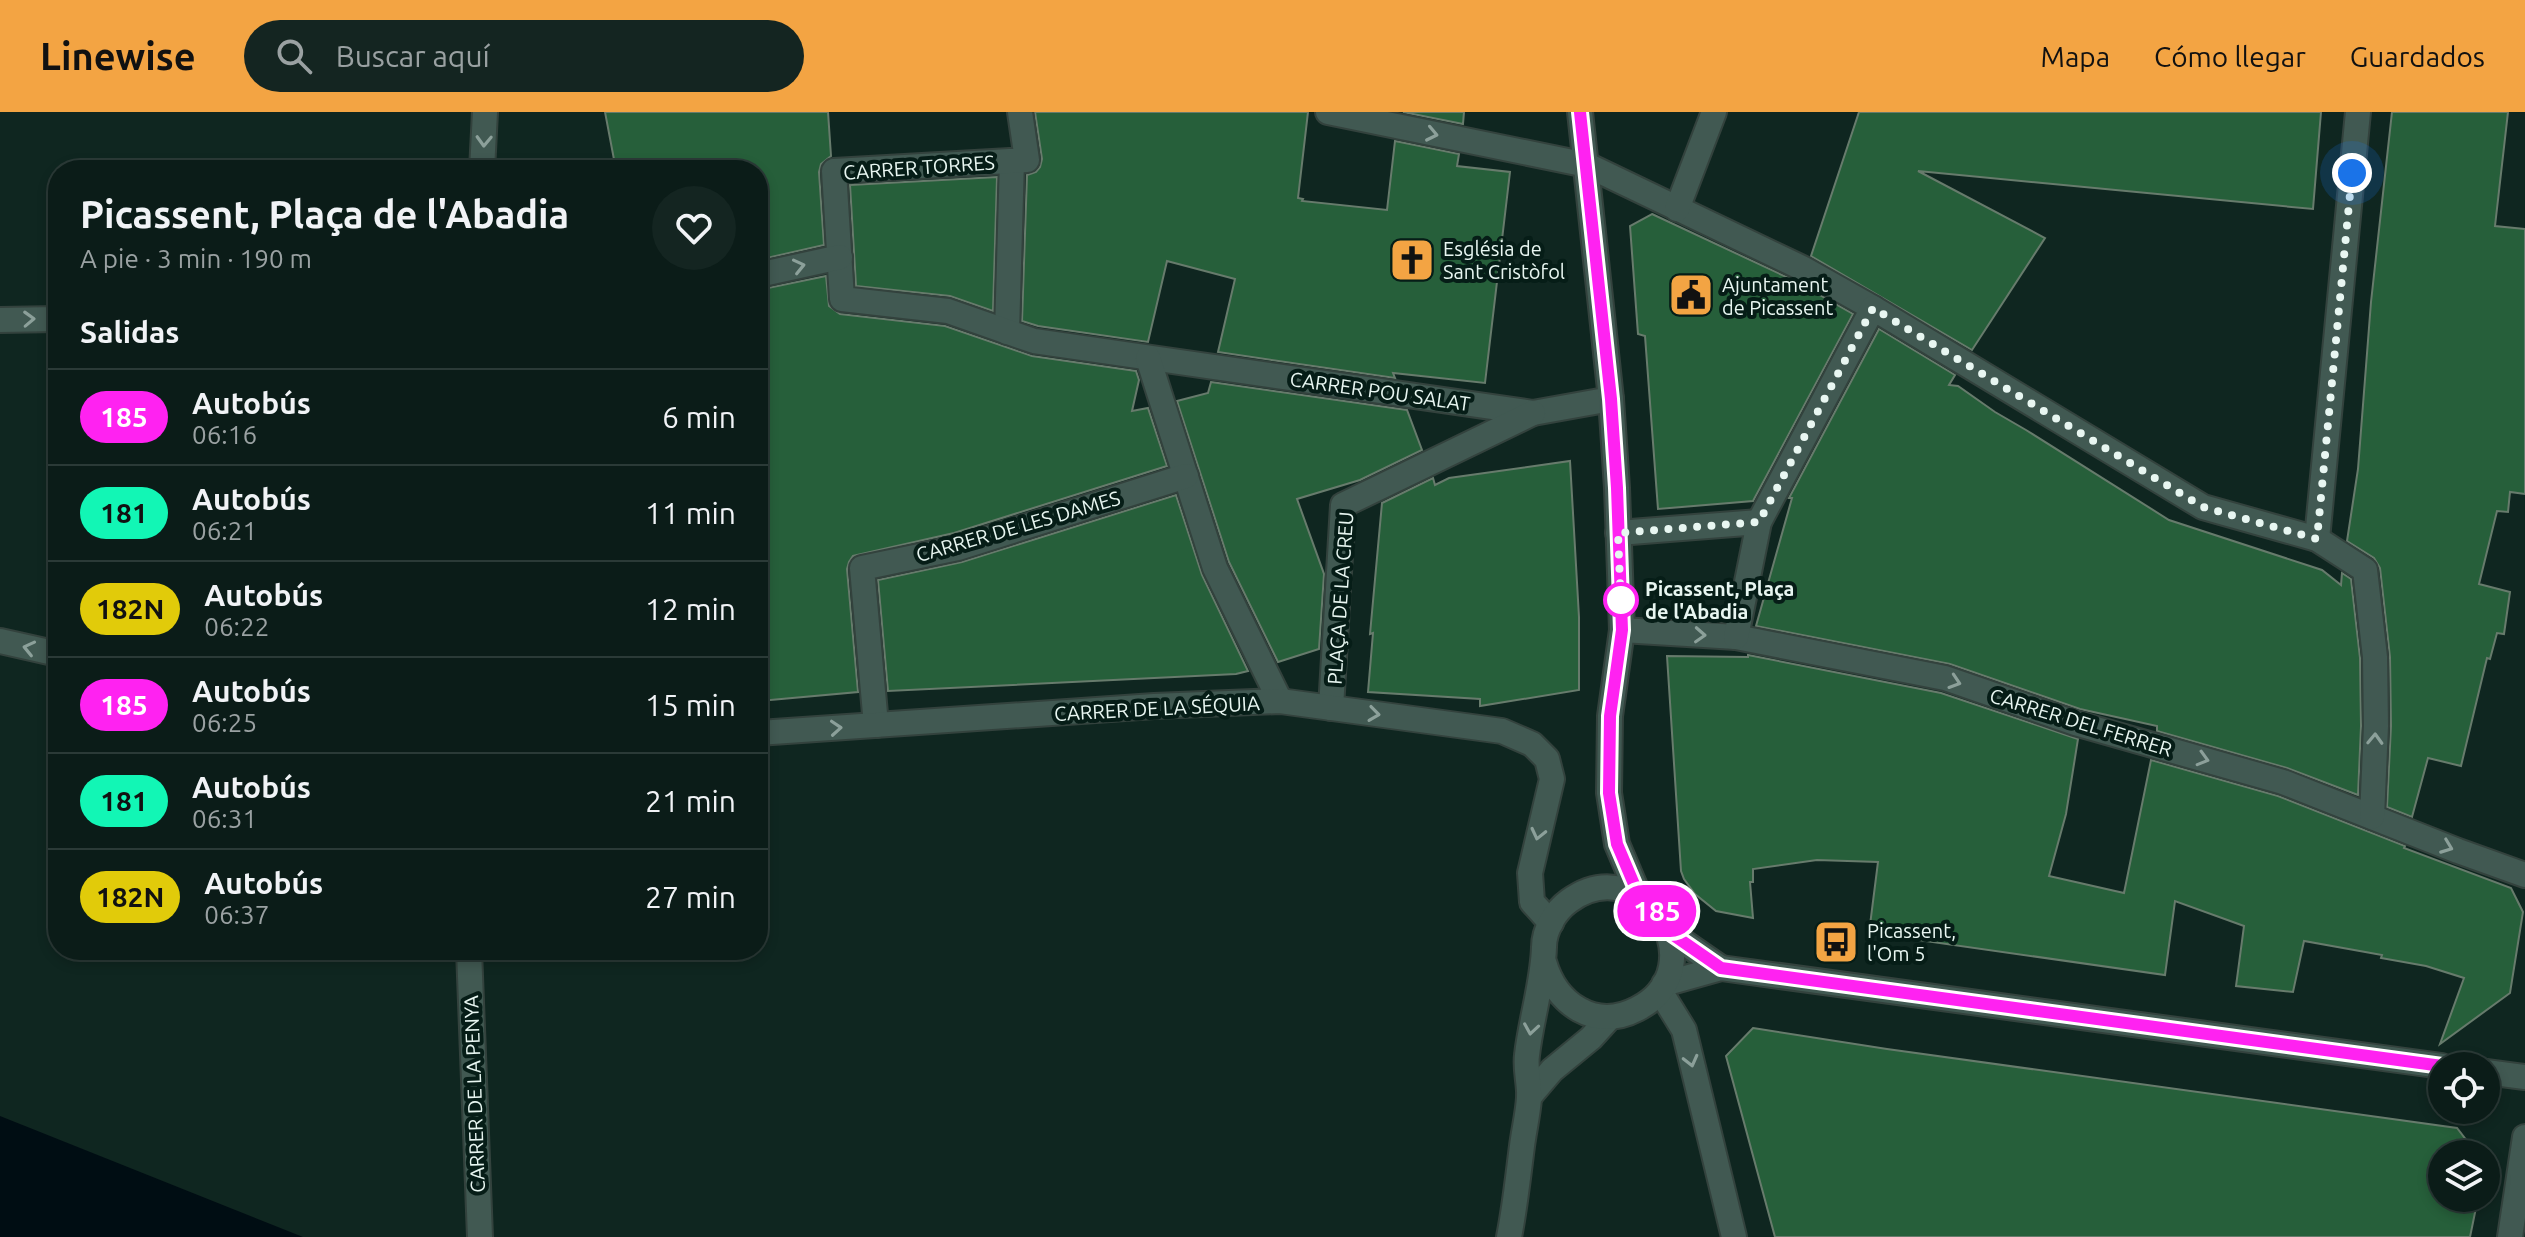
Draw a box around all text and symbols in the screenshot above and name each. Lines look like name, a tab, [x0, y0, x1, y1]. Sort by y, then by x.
search box	[244, 20, 804, 92]
icon: search	[272, 34, 316, 78]
text: Linewise	[40, 35, 196, 77]
text: Buscar aquí	[336, 39, 490, 73]
text: Mapa	[2041, 41, 2110, 72]
text: Cómo llegar	[2154, 41, 2306, 72]
text: Guardados	[2350, 41, 2485, 72]
one-way arrow	[1424, 125, 1438, 142]
one-way arrow	[475, 135, 492, 148]
street label: CARRER TORRES	[842, 150, 996, 184]
your location	[2332, 153, 2372, 193]
button: heart	[652, 186, 736, 270]
text: Picassent, Plaça de l'Abadia	[80, 193, 569, 235]
church icon: Església de Sant Cristòfol	[1388, 236, 1436, 284]
place label: Església de Sant Cristòfol	[1443, 237, 1565, 283]
text: A pie · 3 min · 190 m	[80, 244, 312, 273]
one-way arrow	[791, 258, 805, 275]
public building icon: Ajuntament de Picassent	[1667, 271, 1715, 319]
place label: Ajuntament de Picassent	[1722, 273, 1833, 319]
one-way arrow	[23, 311, 36, 328]
text: Salidas	[80, 315, 179, 349]
street label: CARRER POU SALAT	[1288, 367, 1472, 415]
text: Autobús	[192, 386, 311, 420]
text: 6 min	[662, 400, 736, 434]
text: 185	[100, 401, 148, 432]
text: 06:16	[192, 420, 257, 449]
text: Autobús	[192, 482, 311, 516]
street label: CARRER DE LES DAMES	[913, 486, 1123, 566]
text: 11 min	[645, 496, 736, 530]
text: 181	[100, 497, 148, 528]
street label: PLAÇA DE LA CREU	[1322, 511, 1358, 685]
text: 06:21	[192, 516, 257, 545]
place label: Picassent, Plaça de l'Abadia	[1645, 577, 1794, 623]
text: Autobús	[204, 578, 323, 612]
marker: Picassent, Plaça de l'Abadia	[1604, 583, 1638, 617]
text: 12 min	[645, 592, 736, 626]
text: 182N	[96, 593, 164, 624]
text: 06:22	[204, 612, 269, 641]
one-way arrow	[1694, 626, 1707, 643]
one-way arrow	[23, 640, 36, 657]
one-way arrow	[1947, 672, 1961, 688]
text: Autobús	[192, 674, 311, 708]
street label: CARRER DEL FERRER	[1987, 683, 2175, 761]
text: 15 min	[645, 688, 736, 722]
text: 185	[100, 689, 148, 720]
street label: CARRER DE LA SÉQUIA	[1054, 691, 1260, 725]
one-way arrow	[1367, 705, 1381, 722]
text: 06:25	[192, 708, 257, 737]
one-way arrow	[830, 720, 843, 737]
one-way arrow	[2367, 732, 2384, 745]
one-way arrow	[2196, 750, 2210, 766]
text: Autobús	[192, 770, 311, 804]
text: 21 min	[645, 784, 736, 818]
text: 181	[100, 785, 148, 816]
text: 06:31	[192, 804, 257, 833]
one-way arrow	[1530, 827, 1547, 841]
one-way arrow	[2440, 837, 2454, 854]
text: Autobús	[204, 866, 323, 900]
text: 27 min	[645, 880, 736, 914]
text: 182N	[96, 881, 164, 912]
line badge: 185	[1611, 885, 1703, 937]
text: 185	[1633, 895, 1681, 926]
text: 06:37	[204, 900, 269, 929]
bus stop icon: Picassent, l'Om 5	[1812, 918, 1860, 966]
place label: Picassent, l'Om 5	[1867, 919, 1956, 965]
street label: CARRER DE LA PENYA	[459, 995, 489, 1193]
one-way arrow	[1523, 1023, 1540, 1036]
map controls	[2428, 1052, 2500, 1212]
button: locate	[2428, 1052, 2500, 1124]
one-way arrow	[1682, 1054, 1699, 1068]
button: layers	[2428, 1140, 2500, 1212]

